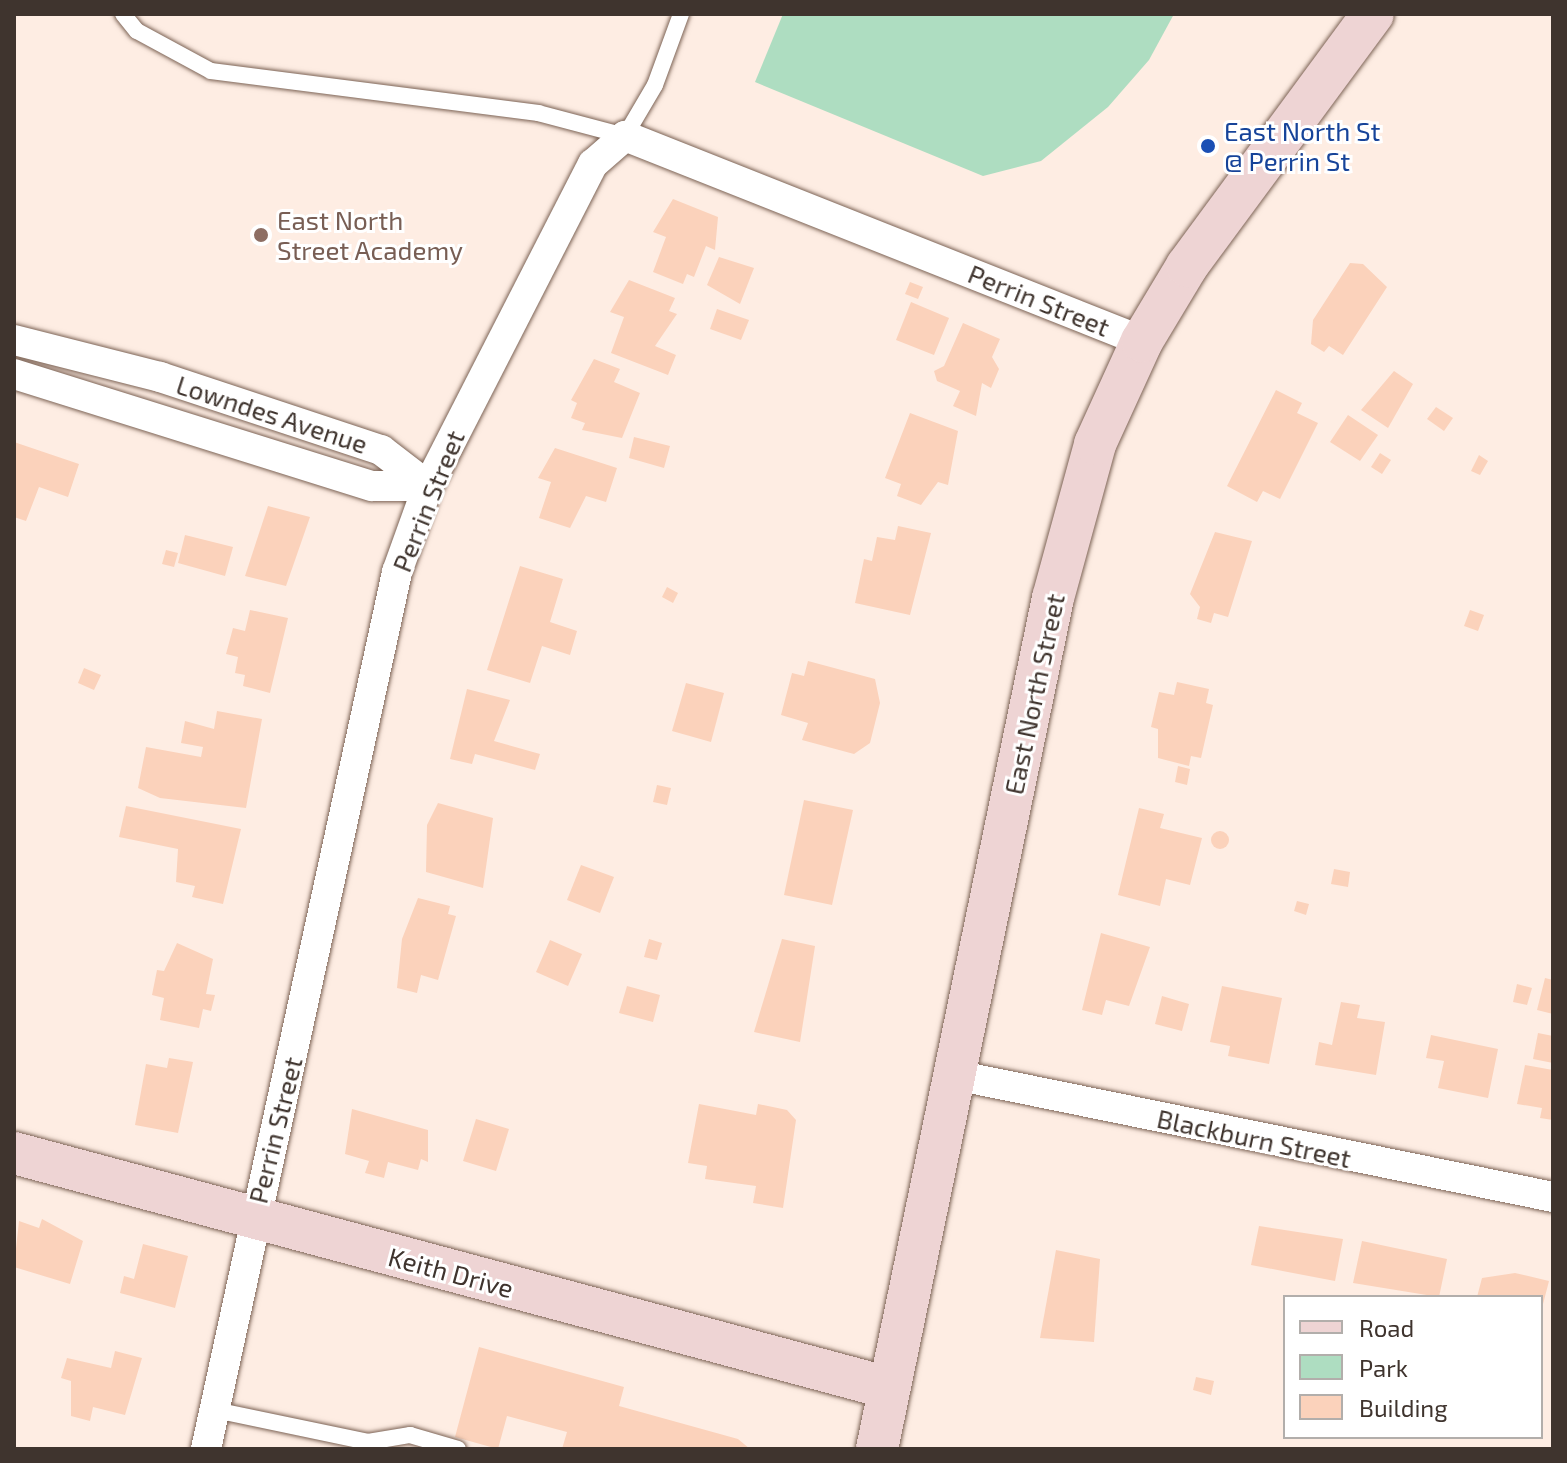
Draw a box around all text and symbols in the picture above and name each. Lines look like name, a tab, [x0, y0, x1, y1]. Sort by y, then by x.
place label: East North St @ Perrin St	[1224, 115, 1380, 176]
marker: East North St @ Perrin St	[1199, 137, 1217, 155]
place label: East North Street Academy	[277, 204, 464, 266]
marker: East North Street Academy	[252, 226, 270, 244]
street label: Perrin Street	[964, 258, 1114, 342]
street label: Lowndes Avenue	[172, 368, 372, 460]
street label: Perrin Street	[386, 426, 470, 576]
street label: East North Street	[997, 591, 1071, 797]
street label: Perrin Street	[242, 1054, 308, 1206]
street label: Blackburn Street	[1154, 1102, 1354, 1174]
street label: Keith Drive	[385, 1240, 517, 1304]
legend	[1283, 1295, 1543, 1439]
text: Road	[1359, 1313, 1414, 1342]
text: Park	[1359, 1353, 1408, 1382]
text: Building	[1359, 1393, 1448, 1422]

